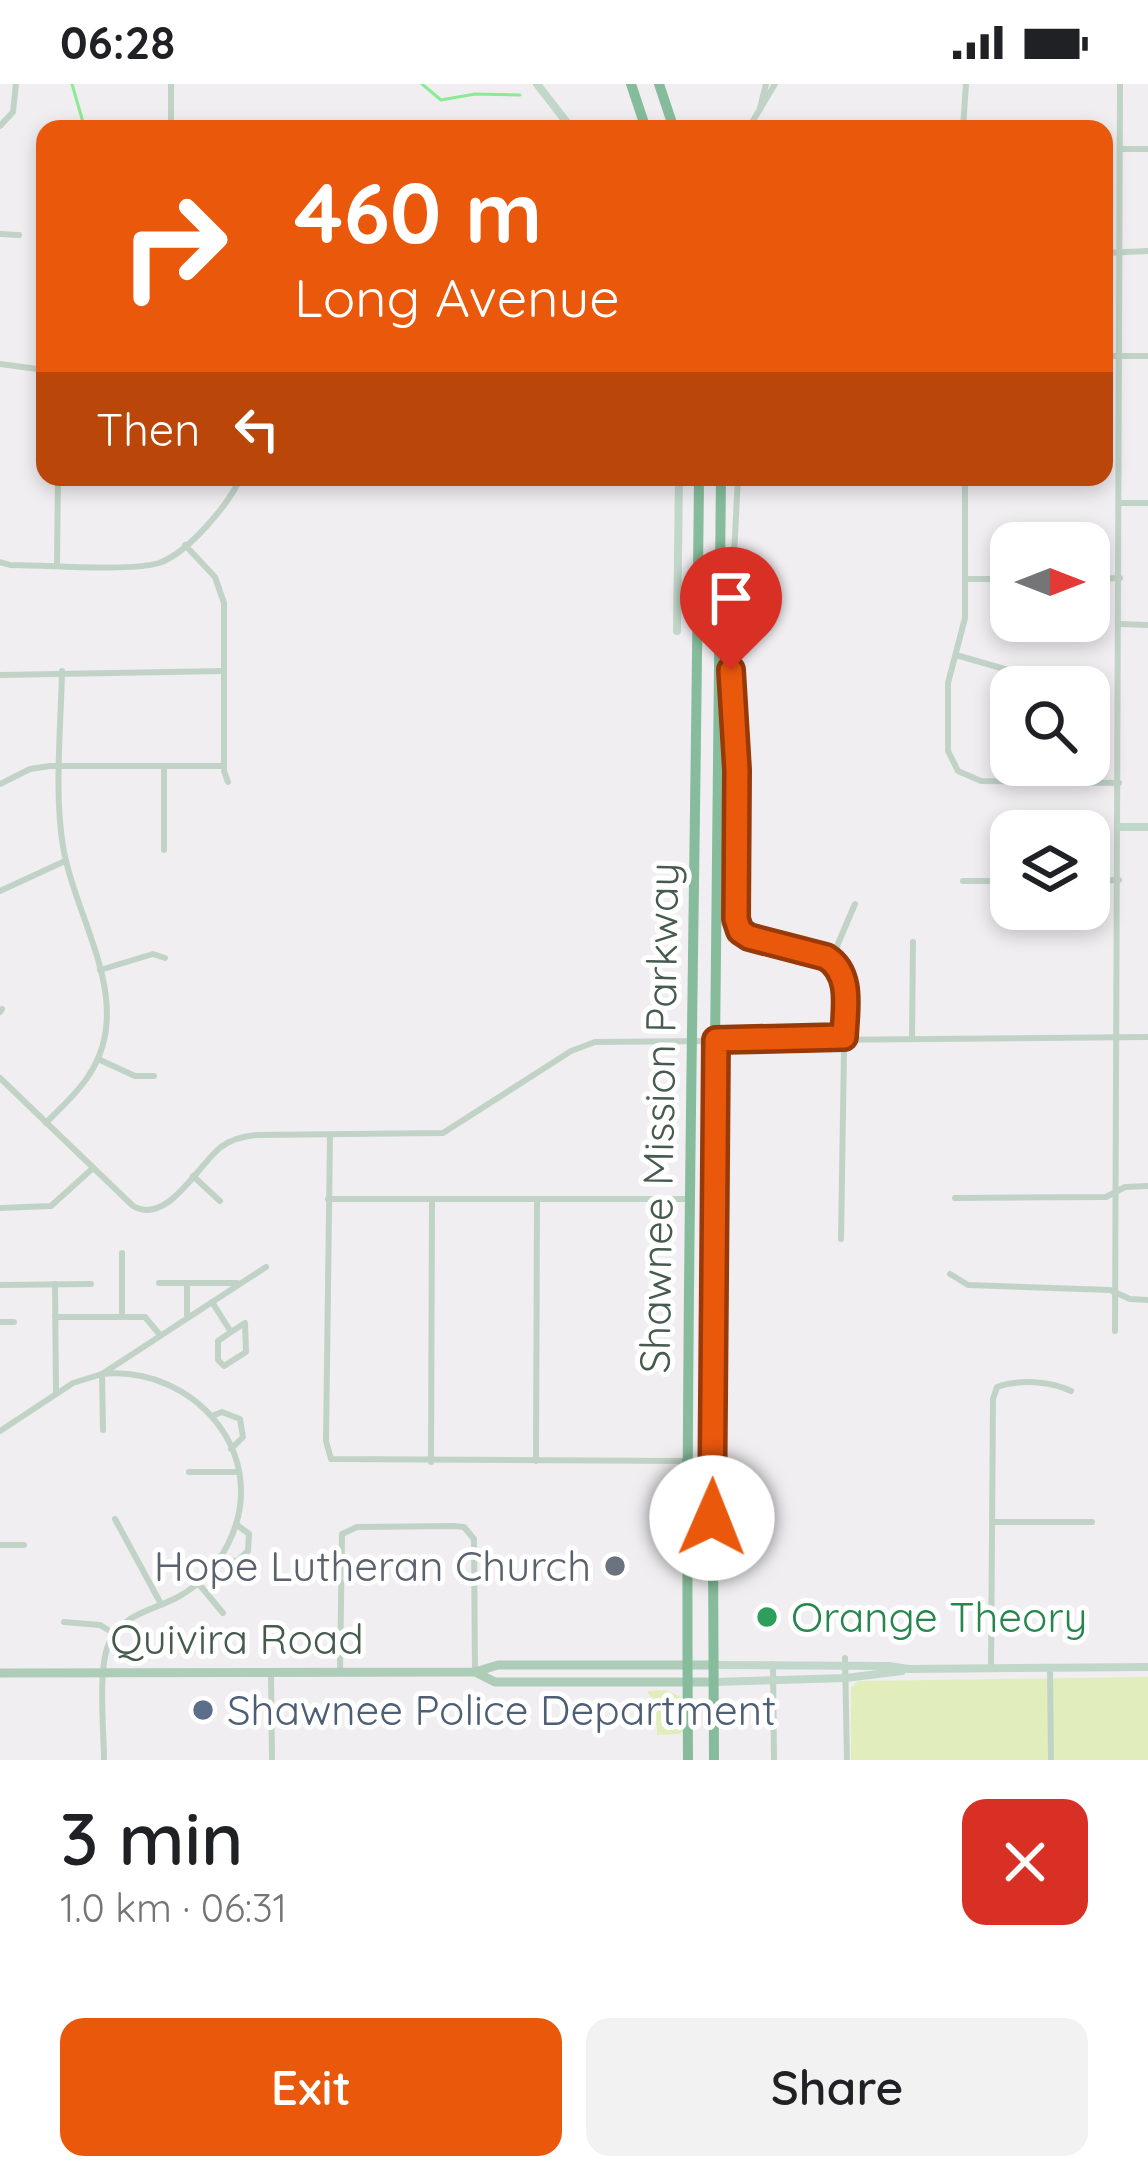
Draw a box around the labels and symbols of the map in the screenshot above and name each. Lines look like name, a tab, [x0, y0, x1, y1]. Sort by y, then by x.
north arrow	[990, 522, 1110, 642]
pin	[680, 547, 782, 670]
street label: Shawnee Mission Parkway	[628, 862, 689, 1374]
position arrow	[649, 1455, 775, 1581]
place label: Hope Lutheran Church	[154, 1539, 591, 1592]
marker: Hope Lutheran Church	[602, 1553, 628, 1579]
place label: Orange Theory	[791, 1590, 1087, 1643]
marker: Orange Theory	[754, 1604, 780, 1630]
street label: Quivira Road	[110, 1612, 364, 1665]
place label: Shawnee Police Department	[227, 1683, 776, 1736]
marker: Shawnee Police Department	[190, 1697, 216, 1723]

